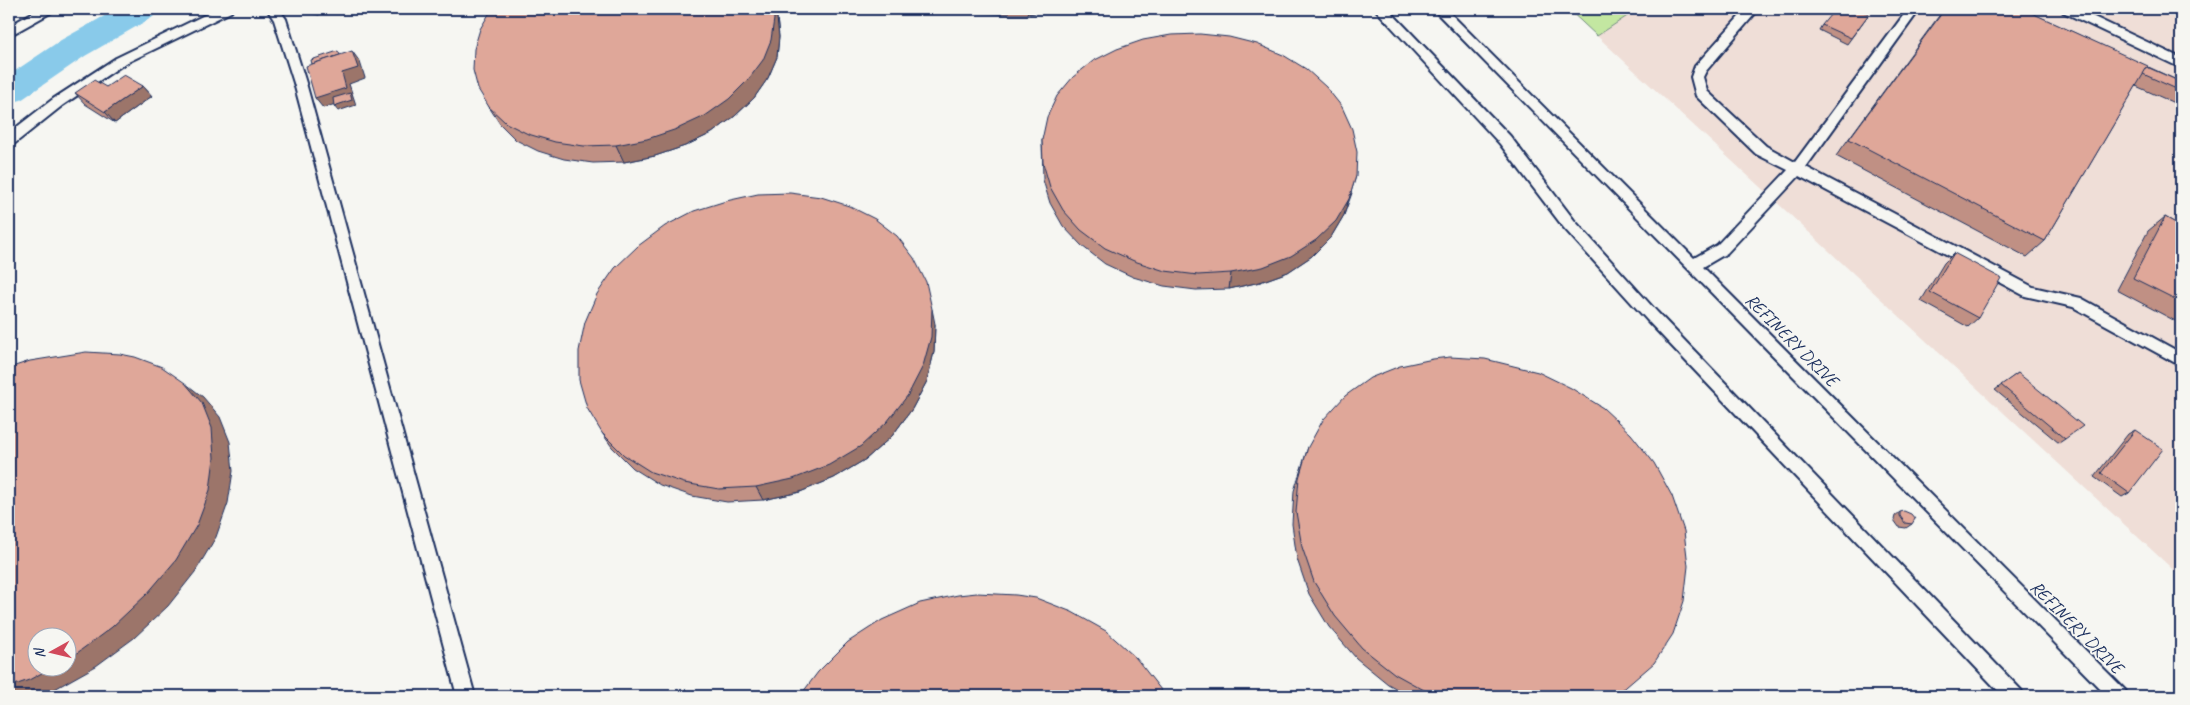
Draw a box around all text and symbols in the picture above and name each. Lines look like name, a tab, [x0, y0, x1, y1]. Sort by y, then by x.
street label: REFINERY DRIVE	[1741, 289, 1845, 393]
street label: REFINERY DRIVE	[2026, 576, 2130, 680]
north arrow	[28, 628, 78, 678]
text: N	[30, 646, 49, 659]

